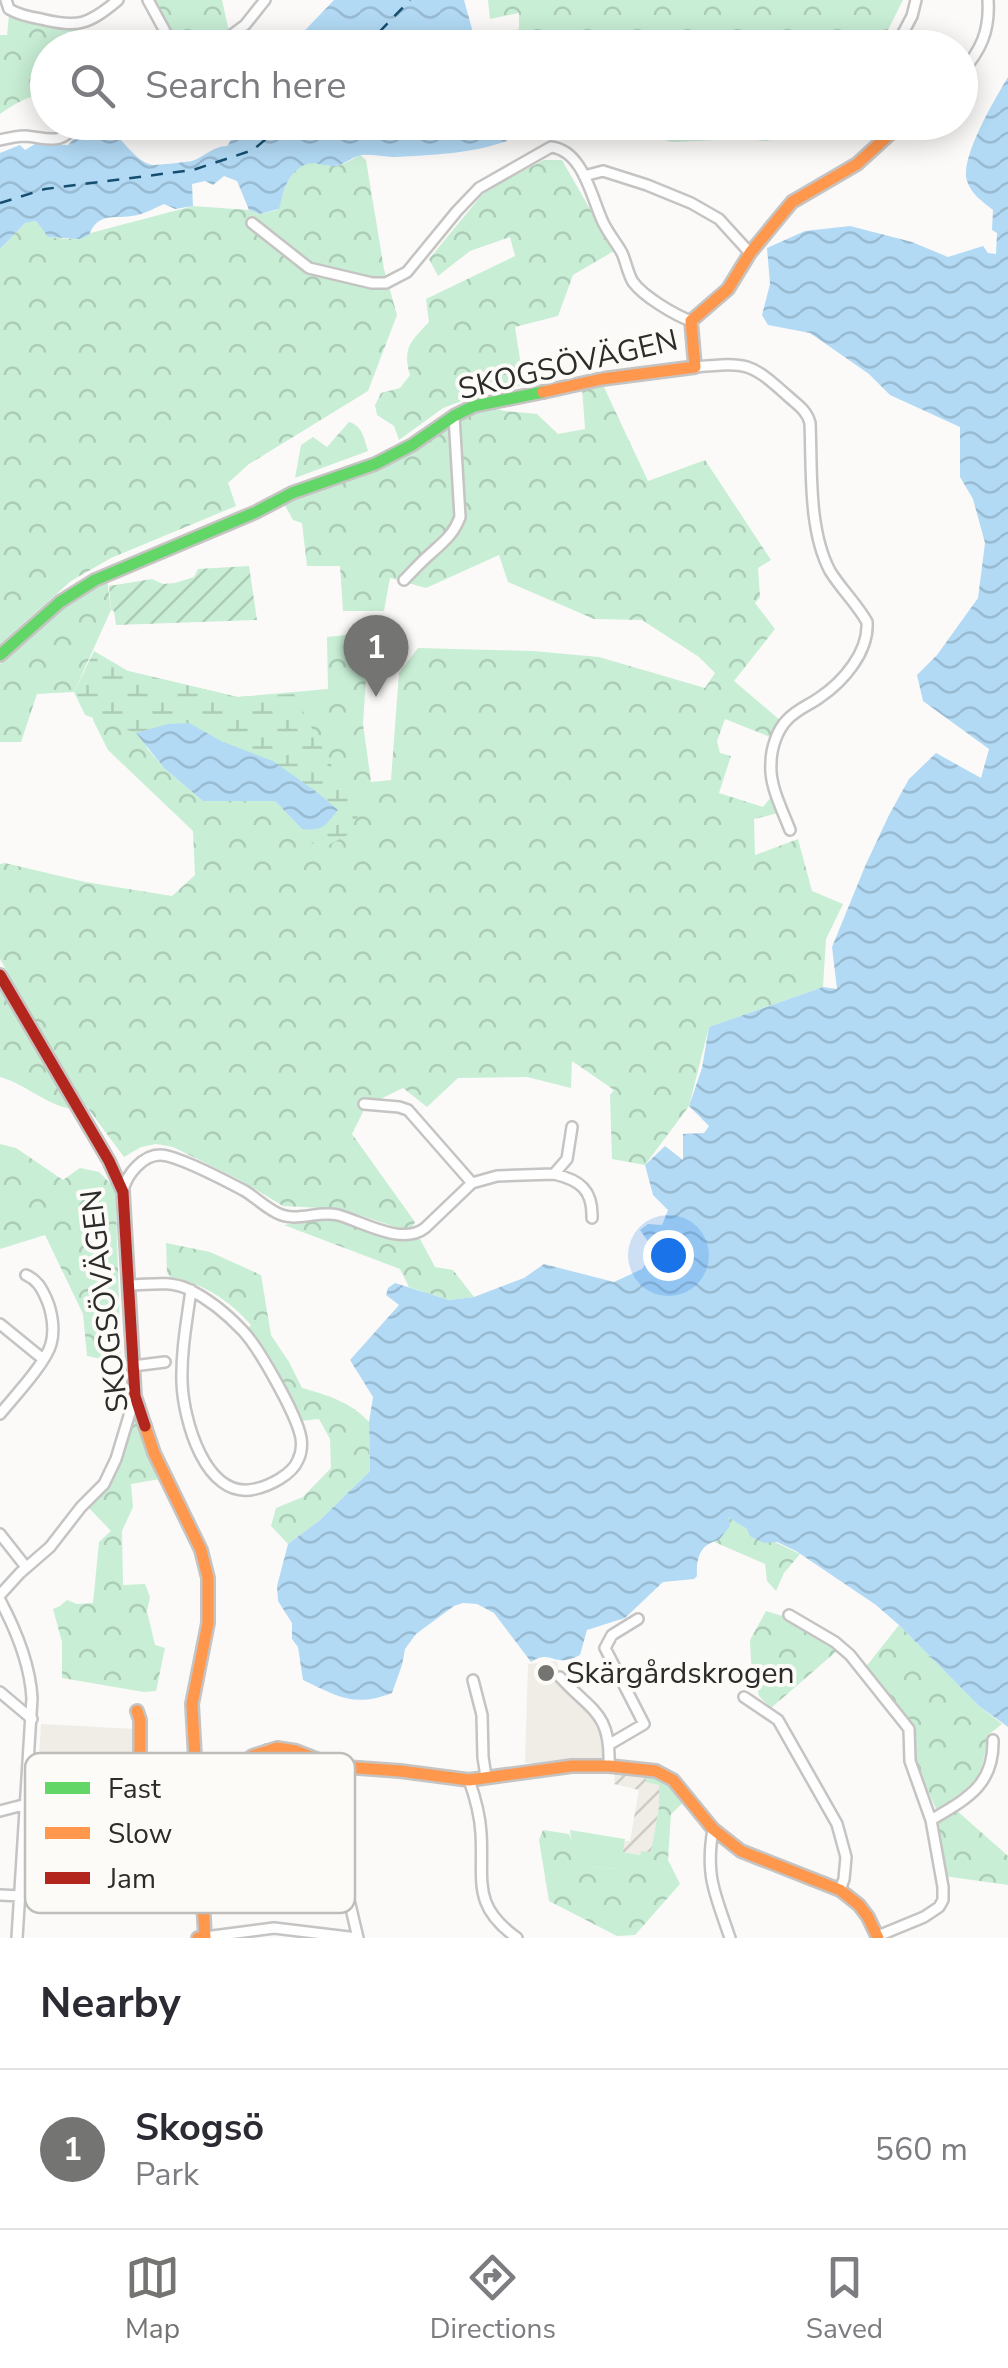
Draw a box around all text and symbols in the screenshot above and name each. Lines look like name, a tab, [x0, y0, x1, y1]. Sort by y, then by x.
search box	[30, 30, 978, 140]
icon: search	[65, 58, 120, 113]
text: Search here	[145, 60, 346, 111]
street label: SKOGSÖVÄGEN	[454, 320, 682, 410]
pin: 1	[344, 614, 408, 697]
street label: SKOGSÖVÄGEN	[71, 1187, 139, 1415]
your location	[643, 1230, 694, 1281]
place label: Skärgårdskrogen	[566, 1653, 795, 1694]
marker: Skärgårdskrogen	[535, 1662, 557, 1684]
legend	[25, 1753, 355, 1913]
text: Fast	[108, 1770, 161, 1808]
text: Slow	[108, 1815, 172, 1853]
text: Jam	[107, 1860, 156, 1898]
text: Nearby	[40, 1975, 181, 2032]
text: Skogsö	[135, 2102, 264, 2153]
text: 1	[63, 2128, 82, 2171]
text: 560 m	[875, 2128, 968, 2171]
text: Park	[135, 2153, 199, 2196]
tab: Map	[125, 2250, 180, 2348]
tab: Directions	[430, 2250, 556, 2348]
tab: Saved	[806, 2250, 883, 2348]

